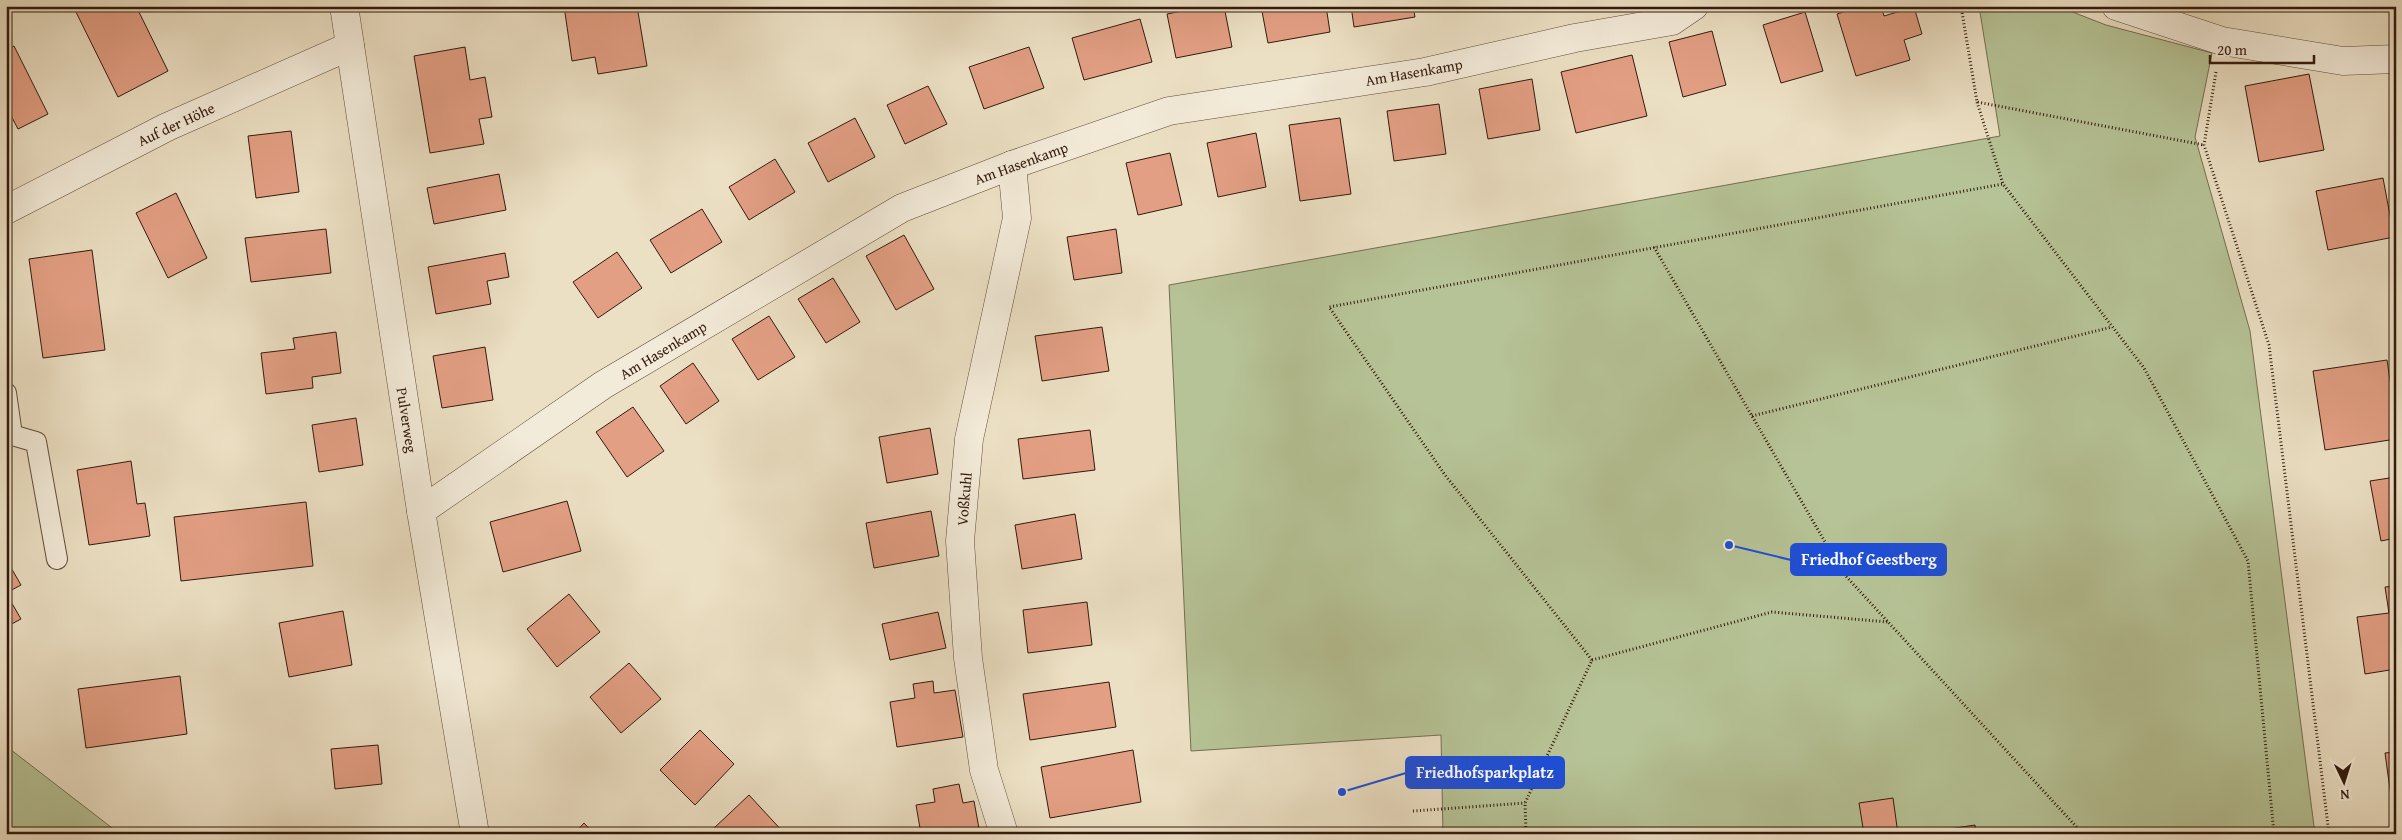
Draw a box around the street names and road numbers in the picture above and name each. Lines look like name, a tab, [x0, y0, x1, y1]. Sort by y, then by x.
street label: Am Hasenkamp	[1364, 53, 1464, 91]
street label: Auf der Höhe	[134, 97, 218, 151]
street label: Am Hasenkamp	[971, 136, 1071, 190]
street label: Am Hasenkamp	[616, 316, 710, 384]
street label: Pulverweg	[391, 386, 423, 455]
street label: Voßkuhl	[951, 471, 977, 527]

